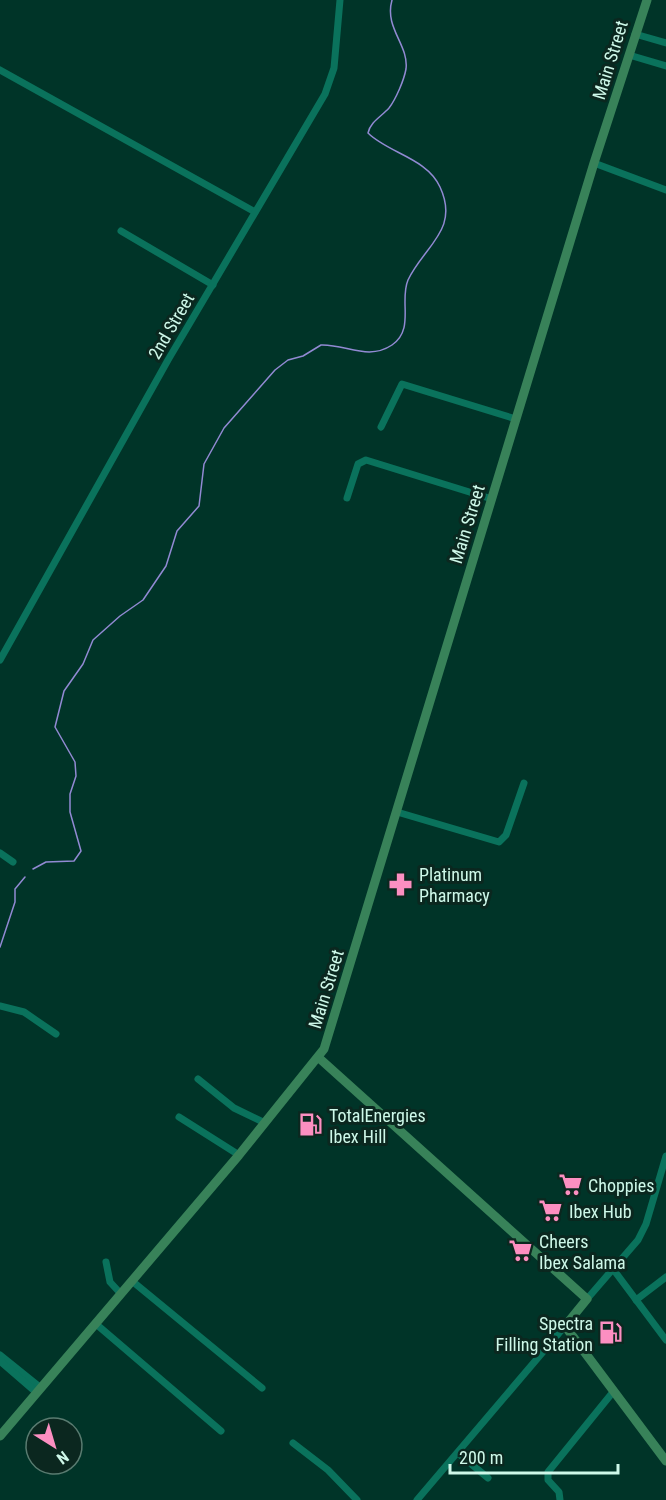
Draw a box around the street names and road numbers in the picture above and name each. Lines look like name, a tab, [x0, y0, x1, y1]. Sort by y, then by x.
street label: Main Street	[588, 18, 632, 102]
street label: 2nd Street	[144, 289, 198, 363]
street label: Main Street	[445, 482, 489, 566]
street label: Main Street	[304, 947, 348, 1031]

